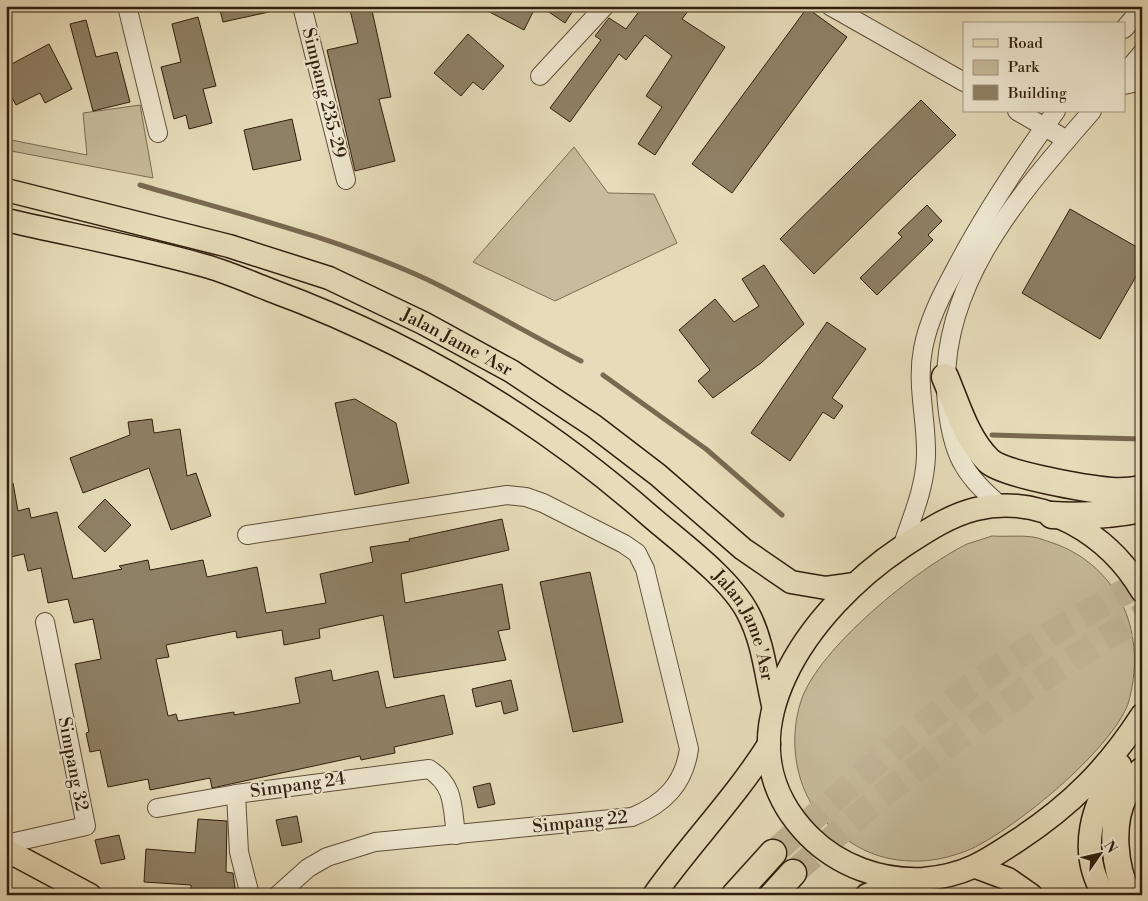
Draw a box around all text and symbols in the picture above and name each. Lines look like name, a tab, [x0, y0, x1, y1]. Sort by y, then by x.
legend	[963, 22, 1126, 112]
street label: Simpang 235-29	[297, 25, 351, 161]
text: Road	[1008, 34, 1043, 53]
text: Park	[1008, 58, 1040, 77]
text: Building	[1007, 84, 1067, 103]
street label: Jalan Jame 'Asr	[397, 302, 517, 381]
street label: Jalan Jame 'Asr	[707, 563, 779, 683]
street label: Simpang 32	[53, 715, 93, 813]
street label: Simpang 24	[249, 767, 348, 803]
street label: Simpang 22	[531, 806, 629, 838]
north arrow	[1076, 828, 1126, 878]
text: N	[1099, 838, 1121, 857]

